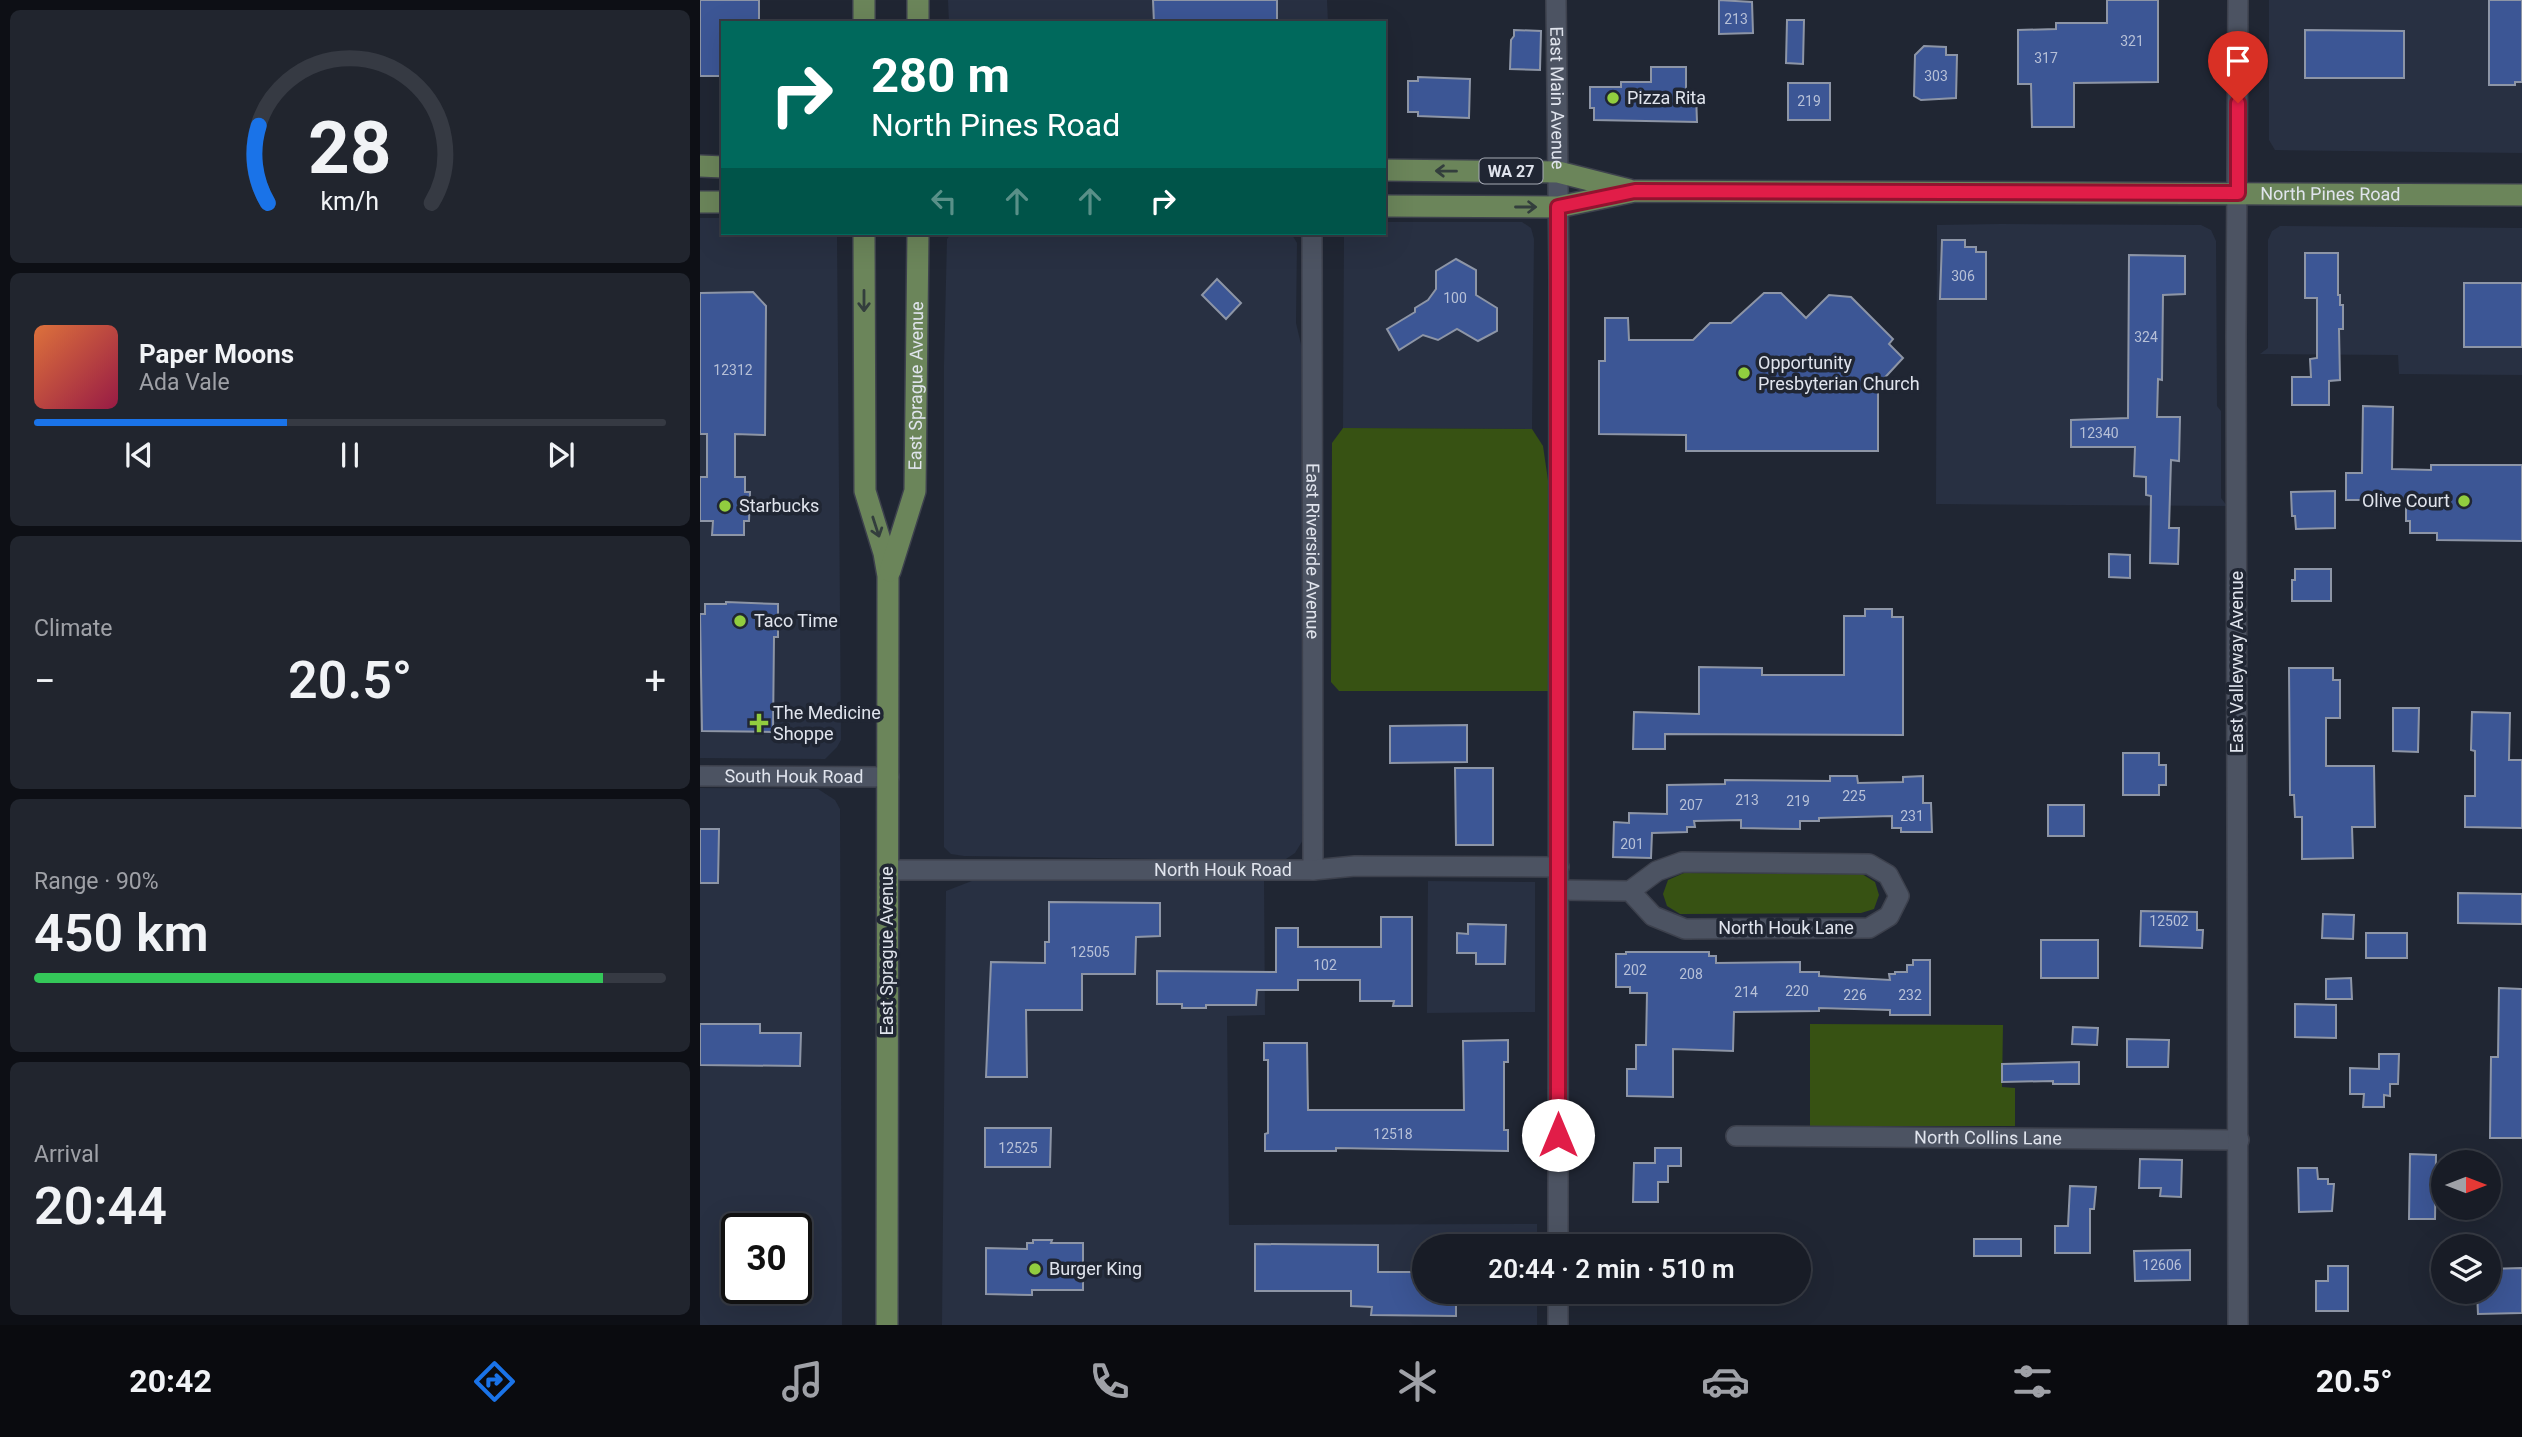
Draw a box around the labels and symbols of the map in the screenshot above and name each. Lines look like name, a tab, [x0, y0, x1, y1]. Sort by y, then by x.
house number: 213	[1724, 11, 1748, 27]
street label: East Main Avenue	[1546, 26, 1569, 170]
pin	[2208, 31, 2268, 103]
house number: 321	[2120, 33, 2144, 49]
house number: 317	[2034, 50, 2058, 66]
house number: 303	[1924, 68, 1948, 84]
place label: Pizza Rita	[1627, 87, 1706, 108]
marker: Pizza Rita	[1605, 90, 1621, 106]
house number: 219	[1797, 93, 1821, 109]
road number: WA 27	[1480, 158, 1542, 183]
one-way arrow	[1435, 164, 1458, 178]
street label: North Pines Road	[2260, 183, 2401, 204]
one-way arrow	[1514, 200, 1537, 213]
house number: 306	[1951, 268, 1975, 284]
one-way arrow	[857, 289, 871, 312]
house number: 100	[1443, 290, 1467, 306]
street label: East Sprague Avenue	[904, 301, 927, 470]
house number: 324	[2134, 329, 2158, 345]
place label: Opportunity Presbyterian Church	[1758, 352, 1920, 394]
house number: 12312	[713, 362, 753, 378]
marker: Opportunity Presbyterian Church	[1736, 365, 1752, 381]
house number: 12340	[2079, 425, 2119, 441]
street label: East Riverside Avenue	[1302, 463, 1324, 639]
place label: Olive Court	[2362, 490, 2450, 511]
marker: Olive Court	[2456, 493, 2472, 509]
place label: Starbucks	[739, 495, 819, 516]
marker: Starbucks	[717, 498, 733, 514]
one-way arrow	[871, 515, 883, 537]
street label: East Valleyway Avenue	[2226, 571, 2247, 753]
place label: Taco Time	[754, 610, 838, 631]
marker: Taco Time	[732, 613, 748, 629]
place label: The Medicine Shoppe	[773, 702, 881, 744]
marker: The Medicine Shoppe	[751, 715, 767, 731]
street label: South Houk Road	[724, 765, 864, 787]
house number: 225	[1842, 788, 1866, 804]
house number: 213	[1735, 792, 1759, 808]
house number: 219	[1786, 793, 1810, 809]
house number: 207	[1679, 797, 1703, 813]
house number: 231	[1900, 808, 1924, 824]
house number: 201	[1620, 836, 1644, 852]
street label: North Houk Road	[1154, 859, 1292, 880]
street label: East Sprague Avenue	[876, 867, 897, 1035]
house number: 12502	[2149, 913, 2189, 929]
street label: North Houk Lane	[1718, 917, 1854, 938]
house number: 12505	[1070, 944, 1110, 960]
house number: 102	[1313, 957, 1337, 973]
house number: 202	[1623, 962, 1647, 978]
house number: 208	[1679, 966, 1703, 982]
house number: 220	[1785, 983, 1809, 999]
house number: 214	[1734, 984, 1758, 1000]
house number: 226	[1843, 987, 1867, 1003]
house number: 232	[1898, 987, 1922, 1003]
position arrow	[1521, 1098, 1595, 1172]
house number: 12518	[1373, 1126, 1413, 1142]
street label: North Collins Lane	[1914, 1126, 2062, 1149]
house number: 12525	[998, 1140, 1038, 1156]
north arrow	[2431, 1150, 2501, 1220]
speed limit sign: 30	[721, 1213, 812, 1304]
house number: 12606	[2142, 1257, 2182, 1273]
place label: Burger King	[1049, 1258, 1142, 1279]
marker: Burger King	[1027, 1261, 1043, 1277]

